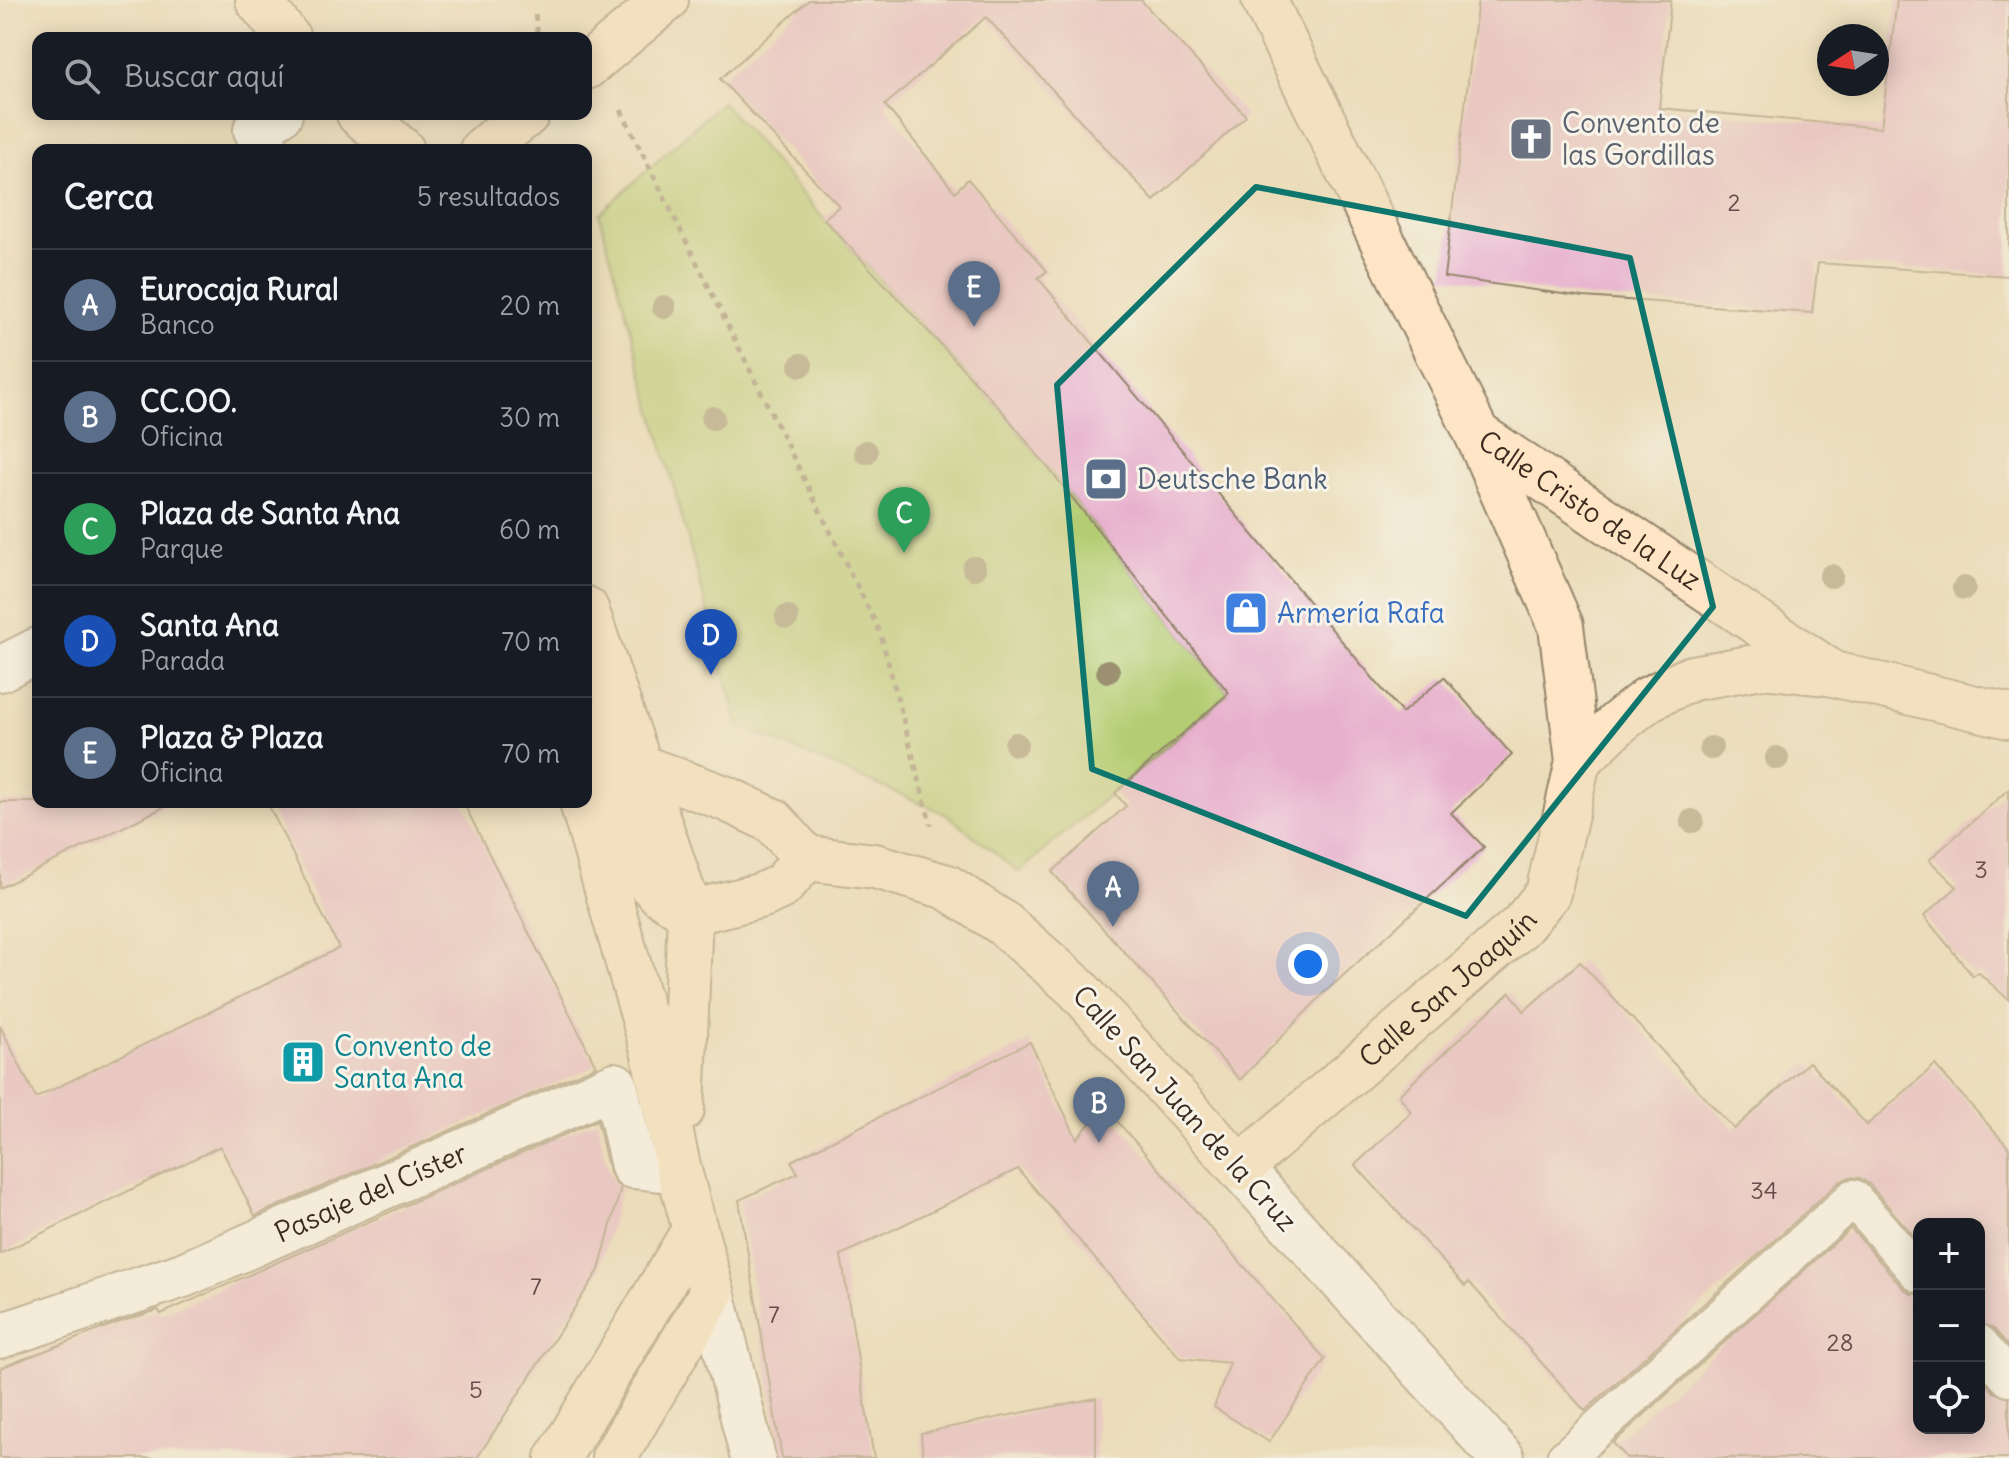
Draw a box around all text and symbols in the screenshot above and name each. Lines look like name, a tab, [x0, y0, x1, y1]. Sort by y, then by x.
north arrow	[1817, 24, 1889, 96]
search box	[32, 32, 592, 120]
icon: search	[60, 54, 104, 98]
text: Buscar aquí	[124, 57, 284, 95]
place label: Convento de las Gordillas	[1562, 105, 1720, 173]
church icon: Convento de las Gordillas	[1507, 115, 1555, 163]
text: Cerca	[64, 175, 154, 218]
text: 5 resultados	[417, 180, 560, 213]
house number: 2	[1727, 187, 1741, 217]
pin: E	[948, 261, 1000, 327]
text: Eurocaja Rural	[140, 270, 339, 308]
text: A	[82, 289, 98, 322]
text: 20 m	[500, 289, 560, 322]
text: Banco	[140, 308, 215, 341]
text: CC.OO.	[140, 382, 237, 420]
text: B	[81, 401, 99, 434]
text: 30 m	[499, 401, 560, 434]
text: Oficina	[140, 420, 223, 453]
street label: Calle Cristo de la Luz	[1472, 422, 1708, 598]
bank icon: Deutsche Bank	[1082, 455, 1130, 503]
place label: Deutsche Bank	[1137, 461, 1327, 497]
pin: C	[878, 487, 930, 553]
text: Plaza de Santa Ana	[140, 494, 400, 532]
text: C	[81, 513, 99, 546]
text: 60 m	[499, 513, 560, 546]
text: Parque	[140, 532, 224, 565]
shop icon: Armería Rafa	[1222, 589, 1270, 637]
place label: Armería Rafa	[1277, 595, 1445, 631]
text: Santa Ana	[140, 606, 279, 644]
pin: D	[685, 609, 737, 675]
text: D	[81, 625, 99, 658]
text: 70 m	[501, 625, 560, 658]
text: Parada	[140, 644, 225, 677]
text: Plaza & Plaza	[140, 718, 324, 756]
text: E	[82, 737, 98, 770]
text: 70 m	[501, 737, 560, 770]
text: Oficina	[140, 756, 223, 789]
house number: 3	[1974, 854, 1988, 884]
pin: A	[1087, 861, 1139, 927]
street label: Calle San Joaquín	[1352, 903, 1545, 1075]
your location	[1288, 944, 1328, 984]
street label: Calle San Juan de la Cruz	[1065, 978, 1305, 1238]
place label: Convento de Santa Ana	[334, 1028, 492, 1096]
building icon: Convento de Santa Ana	[279, 1038, 327, 1086]
pin: B	[1073, 1077, 1125, 1143]
street label: Pasaje del Císter	[269, 1134, 472, 1250]
house number: 34	[1750, 1175, 1778, 1205]
map controls	[1913, 1218, 1985, 1434]
button: +	[1913, 1218, 1985, 1290]
house number: 7	[530, 1271, 542, 1301]
button: −	[1913, 1290, 1985, 1362]
house number: 7	[768, 1299, 780, 1329]
house number: 28	[1827, 1327, 1853, 1357]
button: locate	[1913, 1362, 1985, 1434]
house number: 5	[469, 1374, 483, 1404]

